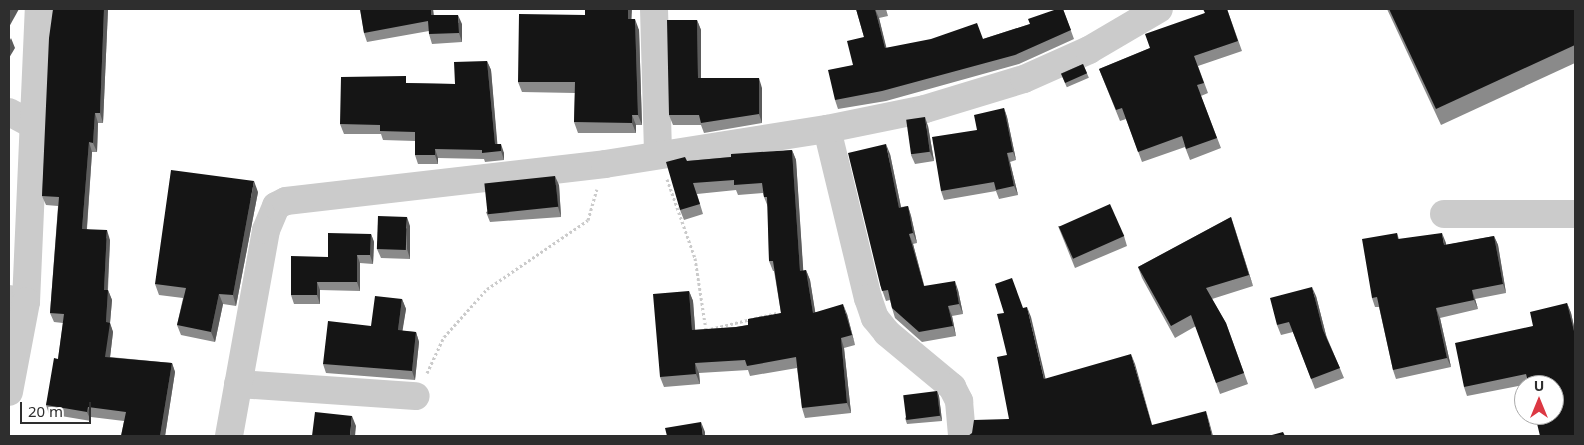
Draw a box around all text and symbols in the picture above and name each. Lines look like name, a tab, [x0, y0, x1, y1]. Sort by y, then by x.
north arrow	[1514, 375, 1564, 425]
text: U	[1534, 376, 1544, 395]
scale bar	[22, 392, 94, 424]
text: 20 m	[28, 401, 63, 421]

